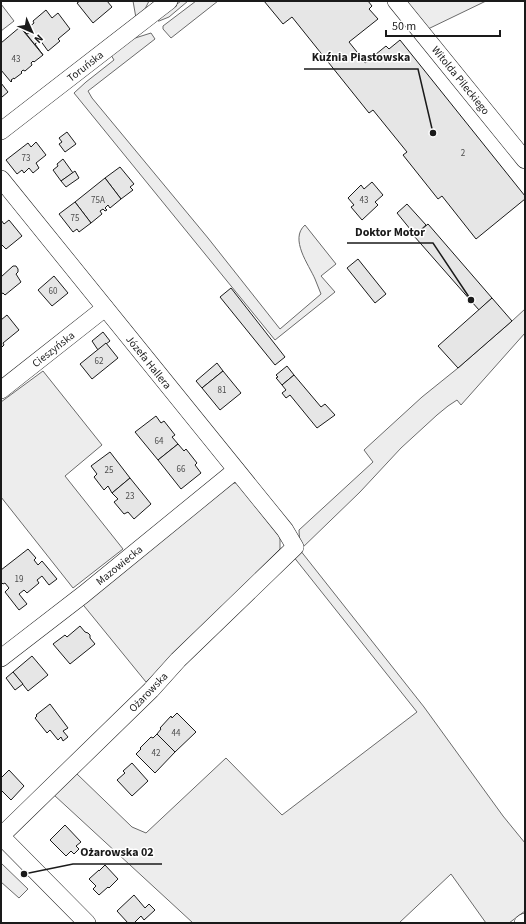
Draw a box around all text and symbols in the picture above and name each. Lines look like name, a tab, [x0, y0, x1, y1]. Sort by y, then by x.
north arrow	[12, 12, 52, 52]
scale bar	[386, 12, 500, 38]
text: 50 m	[392, 18, 416, 35]
text: N	[31, 31, 47, 47]
street label: Witolda Pileckiego	[428, 43, 493, 118]
callout: Kuźnia Piastowska	[304, 45, 418, 69]
street label: Toruńska	[64, 47, 107, 85]
text: Kuźnia Piastowska	[312, 49, 410, 66]
house number: 43	[12, 53, 21, 66]
house number: 2	[461, 147, 466, 160]
house number: 73	[22, 152, 31, 165]
house number: 75A	[91, 194, 105, 207]
house number: 43	[360, 194, 369, 207]
house number: 75	[71, 212, 80, 225]
callout: Doktor Motor	[347, 219, 433, 243]
text: Doktor Motor	[355, 224, 425, 241]
house number: 60	[49, 285, 58, 298]
street label: Cieszyńska	[29, 328, 78, 371]
street label: Józefa Hallera	[122, 332, 175, 392]
house number: 62	[95, 355, 104, 368]
house number: 81	[218, 384, 226, 397]
house number: 64	[155, 435, 164, 448]
house number: 66	[177, 463, 186, 476]
house number: 25	[105, 464, 114, 477]
house number: 23	[126, 490, 135, 503]
street label: Mazowiecka	[93, 542, 146, 589]
house number: 19	[15, 573, 24, 586]
street label: Ożarowska	[126, 669, 171, 716]
house number: 44	[172, 727, 181, 740]
house number: 42	[152, 747, 161, 760]
callout: Ożarowska 02	[73, 840, 162, 864]
text: Ożarowska 02	[80, 844, 154, 861]

